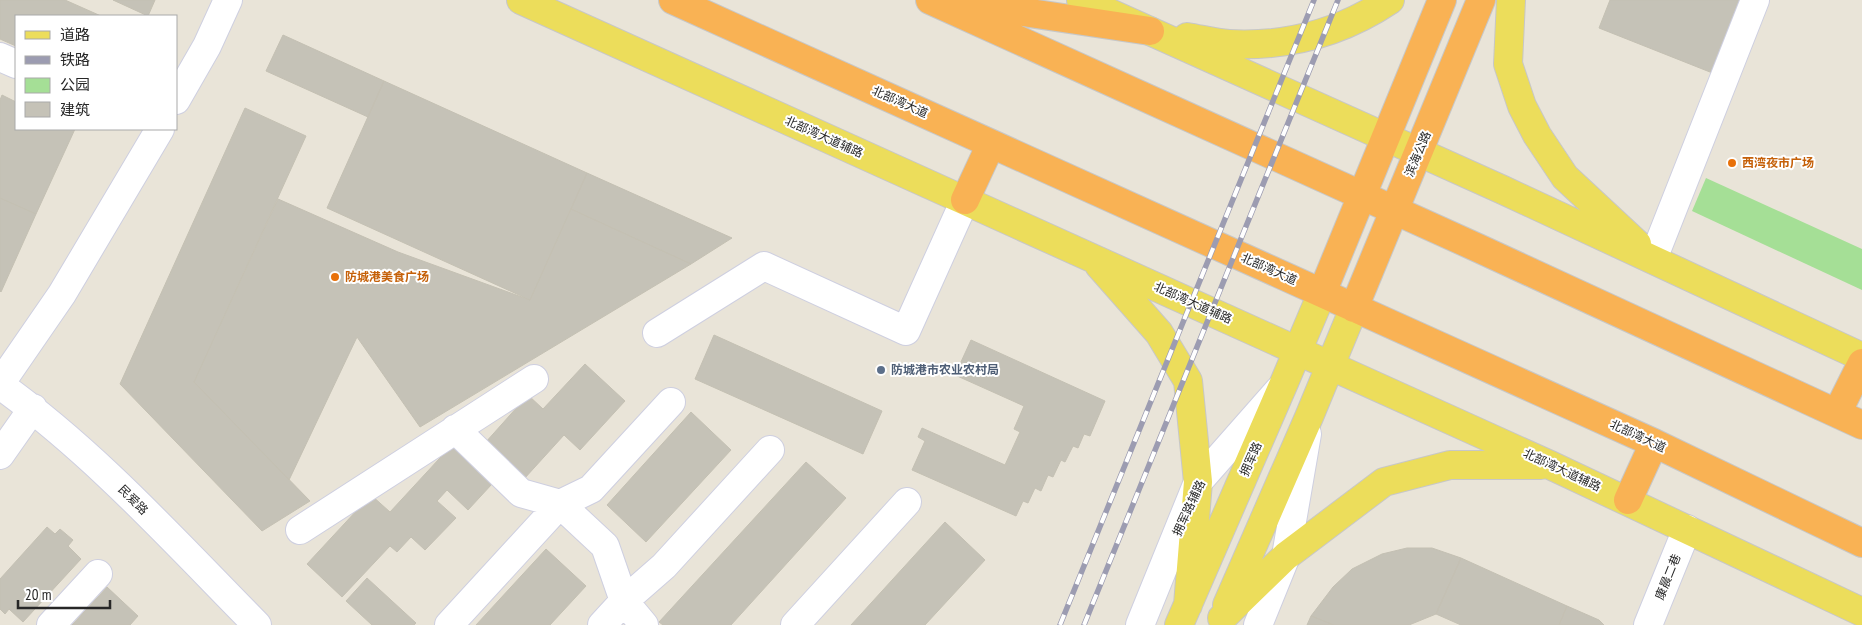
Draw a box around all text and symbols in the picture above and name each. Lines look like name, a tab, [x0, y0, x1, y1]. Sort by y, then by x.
legend	[15, 15, 178, 130]
text: 道路	[60, 25, 90, 44]
text: 铁路	[60, 50, 90, 69]
text: 公园	[60, 75, 90, 94]
street label: 北部湾大道	[870, 82, 931, 121]
text: 建筑	[60, 100, 90, 119]
street label: 北部湾大道辅路	[783, 113, 866, 160]
street label: 滨海公路	[1401, 129, 1434, 179]
place label: 西湾夜市广场	[1742, 155, 1814, 170]
marker: 西湾夜市广场	[1726, 157, 1738, 169]
street label: 北部湾大道	[1239, 249, 1300, 288]
place label: 防城港美食广场	[345, 269, 429, 284]
marker: 防城港美食广场	[329, 271, 341, 283]
street label: 北部湾大道辅路	[1152, 279, 1235, 326]
place label: 防城港市农业农村局	[891, 362, 999, 377]
marker: 防城港市农业农村局	[875, 364, 887, 376]
street label: 北部湾大道	[1608, 416, 1669, 455]
street label: 拥军路	[1236, 439, 1265, 478]
street label: 北部湾大道辅路	[1521, 445, 1603, 494]
street label: 拥军路辅路	[1169, 477, 1208, 538]
street label: 民爱路	[115, 482, 151, 518]
street label: 康晨二巷	[1652, 552, 1683, 602]
scale bar	[18, 578, 110, 610]
text: 20 m	[25, 585, 51, 604]

